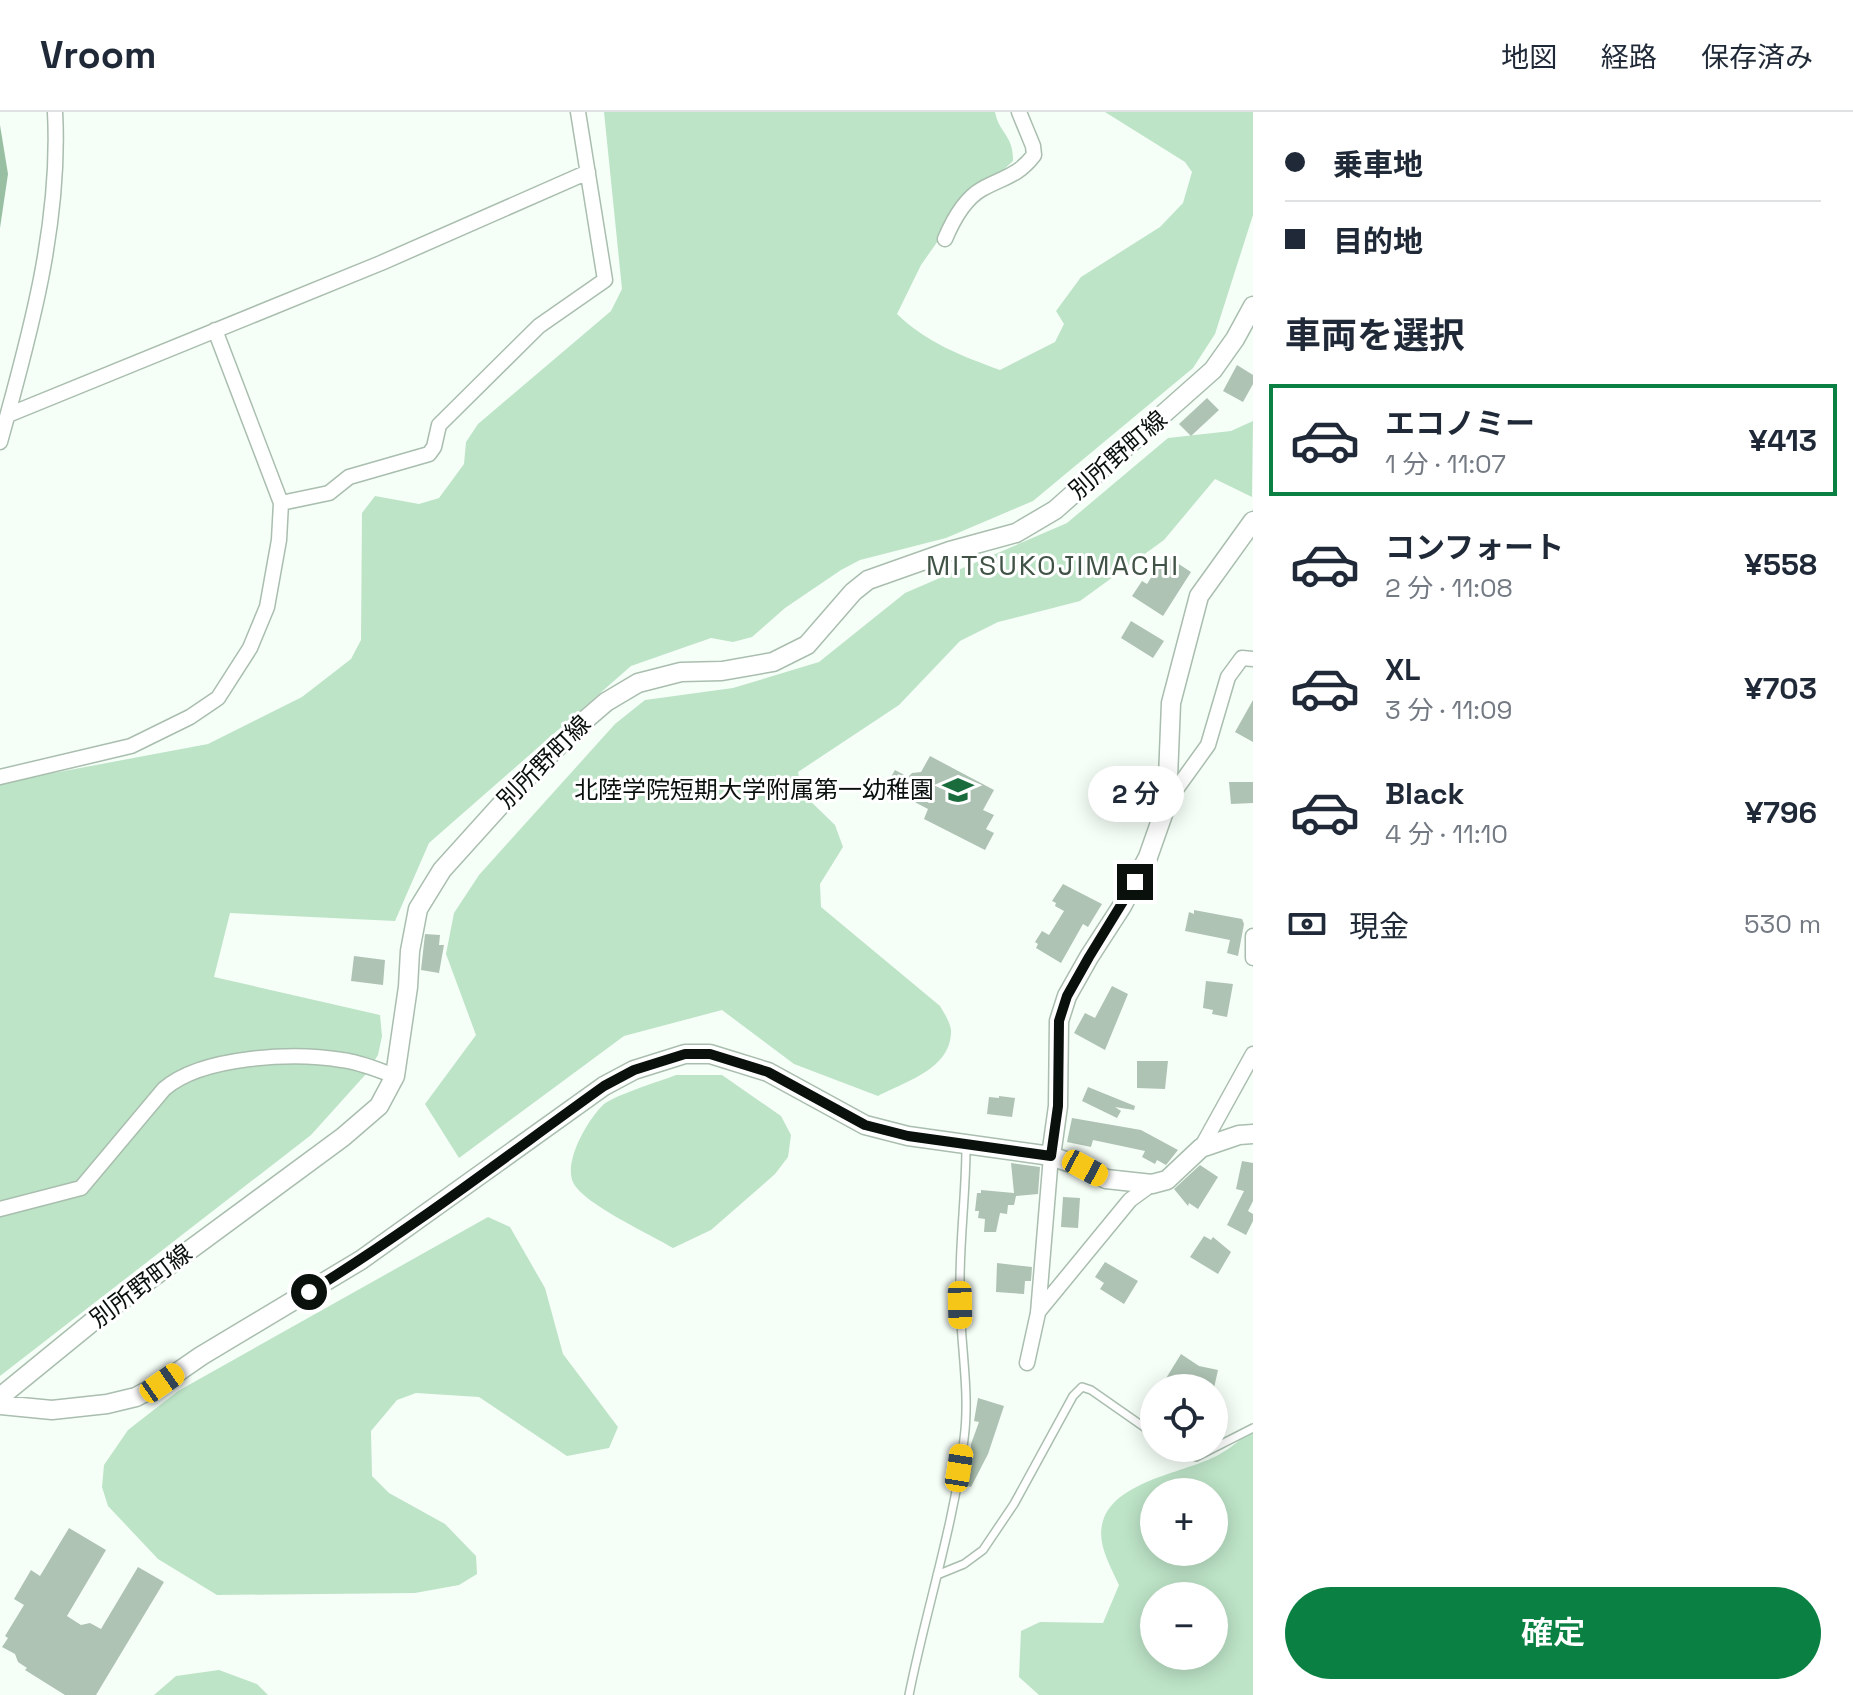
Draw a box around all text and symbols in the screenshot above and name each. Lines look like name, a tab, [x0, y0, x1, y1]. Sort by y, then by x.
text: Vroom	[40, 31, 157, 79]
text: 地図	[1501, 39, 1557, 75]
text: 経路	[1601, 39, 1657, 75]
text: 保存済み	[1701, 39, 1813, 75]
text: 乗車地	[1333, 145, 1423, 184]
text: 目的地	[1333, 222, 1423, 261]
text: 車両を選択	[1285, 313, 1465, 359]
street label: 別所野町線	[1062, 404, 1173, 506]
icon: car	[1289, 404, 1361, 476]
text: エコノミー	[1385, 404, 1535, 443]
text: ¥413	[1749, 421, 1817, 460]
text: 1 分 · 11:07	[1385, 447, 1506, 481]
icon: car	[1289, 528, 1361, 600]
text: コンフォート	[1385, 528, 1564, 567]
text: ¥558	[1744, 545, 1817, 584]
district label: MITSUKOJIMACHI	[926, 547, 1180, 583]
text: 2 分 · 11:08	[1385, 571, 1513, 605]
text: XL	[1385, 650, 1421, 689]
icon: car	[1289, 652, 1361, 724]
text: ¥703	[1744, 669, 1817, 708]
text: 3 分 · 11:09	[1385, 693, 1513, 727]
street label: 別所野町線	[490, 708, 597, 815]
callout: 2 分	[1087, 766, 1183, 822]
school or university icon: 北陸学院短期大学附属第一幼稚園	[941, 773, 975, 807]
place label: 北陸学院短期大学附属第一幼稚園	[574, 774, 934, 805]
text: Black	[1385, 774, 1464, 813]
icon: car	[1289, 776, 1361, 848]
text: 2 分	[1112, 777, 1160, 811]
text: ¥796	[1745, 793, 1817, 832]
text: 4 分 · 11:10	[1385, 817, 1508, 851]
route end	[1117, 864, 1153, 900]
icon: cash	[1285, 902, 1329, 946]
text: 現金	[1349, 907, 1409, 946]
text: 530 m	[1744, 907, 1821, 941]
car	[1058, 1146, 1112, 1190]
street label: 別所野町線	[83, 1237, 198, 1334]
route start	[291, 1274, 327, 1310]
car	[948, 1281, 972, 1329]
car	[135, 1359, 189, 1407]
map controls	[1140, 1374, 1228, 1670]
button: locate	[1140, 1374, 1228, 1462]
car	[943, 1442, 975, 1494]
button: +	[1140, 1478, 1228, 1566]
button: −	[1140, 1582, 1228, 1670]
button: 確定	[1285, 1587, 1821, 1679]

